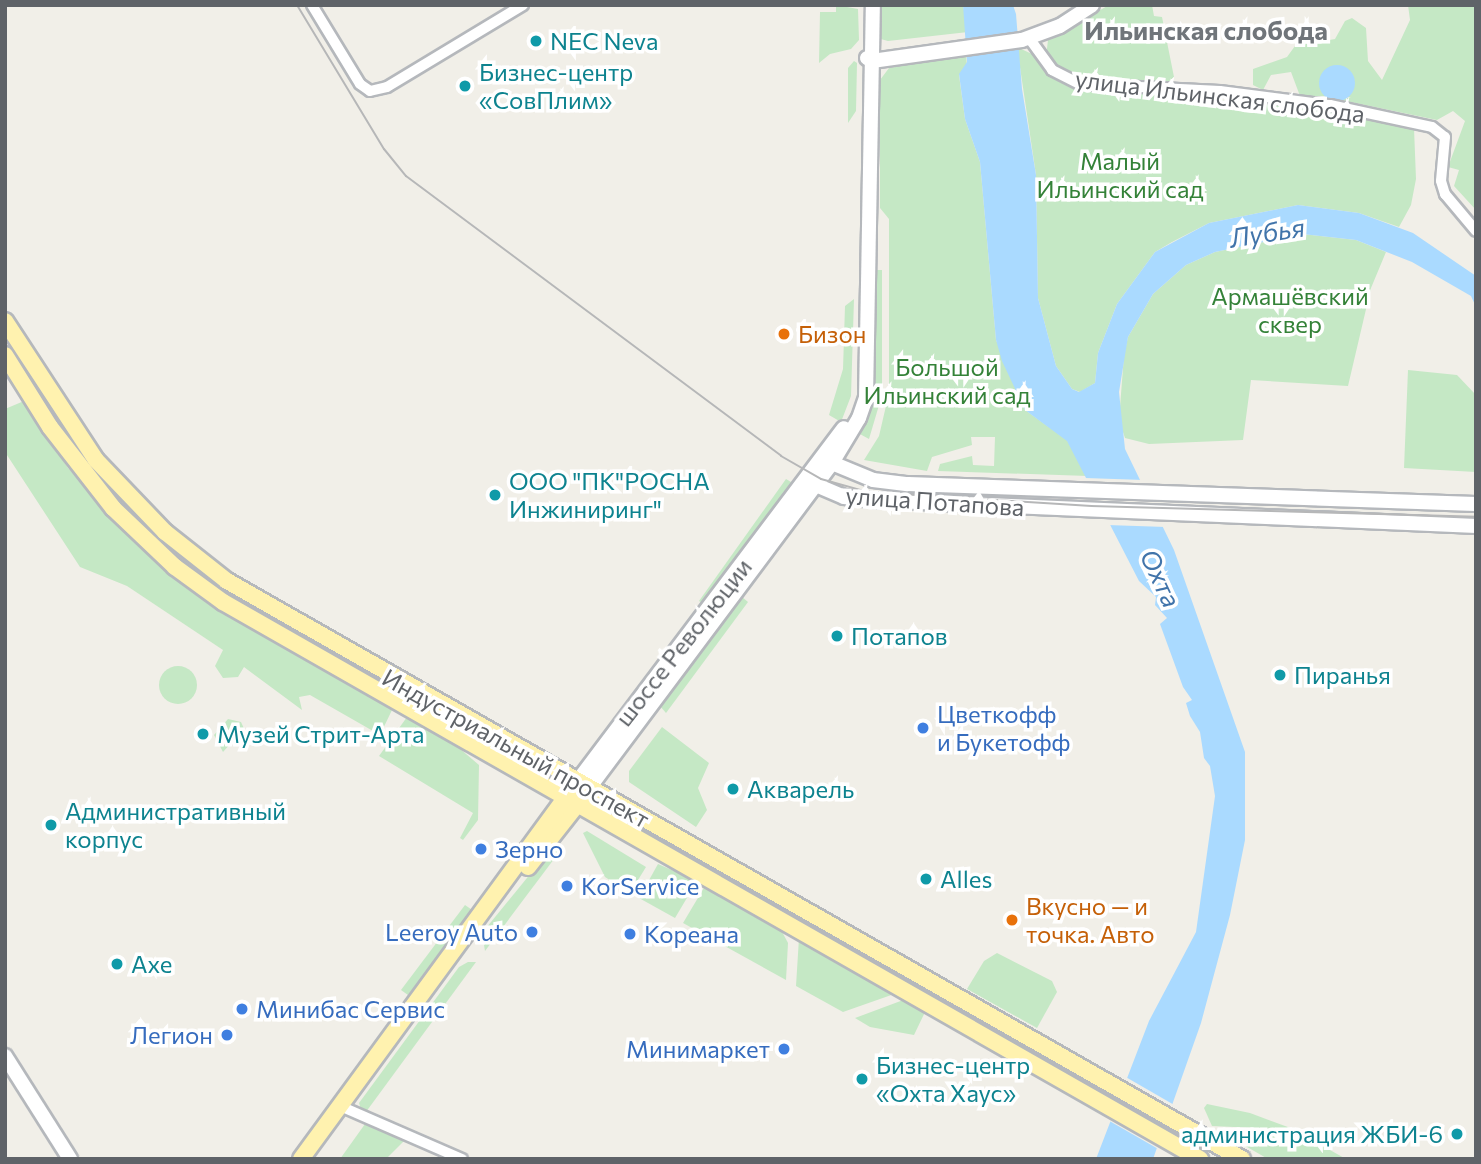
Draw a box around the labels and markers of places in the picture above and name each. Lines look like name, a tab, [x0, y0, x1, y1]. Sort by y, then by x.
place label: NEC Neva	[550, 27, 658, 55]
marker: NEC Neva	[528, 33, 544, 49]
place label: Бизнес-центр «СовПлим»	[479, 58, 633, 114]
marker: Бизнес-центр «СовПлим»	[457, 78, 473, 94]
place label: Бизон	[798, 320, 866, 348]
marker: Бизон	[776, 326, 792, 342]
place label: ООО "ПК"РОСНА Инжиниринг"	[509, 467, 710, 523]
marker: ООО "ПК"РОСНА Инжиниринг"	[487, 487, 503, 503]
place label: Потапов	[851, 622, 948, 650]
marker: Потапов	[829, 628, 845, 644]
place label: Пиранья	[1294, 661, 1391, 689]
marker: Пиранья	[1272, 667, 1288, 683]
place label: Цветкофф и Букетофф	[937, 700, 1071, 756]
place label: Музей Стрит-Арта	[217, 720, 425, 748]
marker: Цветкофф и Букетофф	[915, 720, 931, 736]
marker: Музей Стрит-Арта	[195, 726, 211, 742]
place label: Акварель	[747, 775, 854, 803]
marker: Акварель	[725, 781, 741, 797]
place label: Административный корпус	[65, 797, 286, 853]
marker: Административный корпус	[43, 817, 59, 833]
place label: Зерно	[495, 835, 563, 863]
marker: Зерно	[473, 841, 489, 857]
place label: Alles	[940, 865, 992, 893]
marker: Alles	[918, 871, 934, 887]
place label: KorService	[581, 872, 700, 900]
marker: KorService	[559, 878, 575, 894]
place label: Вкусно — и точка. Авто	[1026, 892, 1154, 948]
marker: Вкусно — и точка. Авто	[1004, 912, 1020, 928]
place label: Leeroy Auto	[385, 918, 518, 946]
place label: Кореана	[644, 920, 739, 948]
marker: Leeroy Auto	[524, 924, 540, 940]
marker: Кореана	[622, 926, 638, 942]
place label: Ахе	[131, 950, 172, 978]
marker: Ахе	[109, 956, 125, 972]
place label: Минибас Сервис	[256, 995, 445, 1023]
marker: Минибас Сервис	[234, 1001, 250, 1017]
place label: Легион	[130, 1021, 213, 1049]
marker: Легион	[219, 1027, 235, 1043]
place label: Минимаркет	[626, 1035, 770, 1063]
marker: Минимаркет	[776, 1041, 792, 1057]
place label: Бизнес-центр «Охта Хаус»	[876, 1051, 1030, 1107]
marker: Бизнес-центр «Охта Хаус»	[854, 1071, 870, 1087]
place label: администрация ЖБИ-6	[1181, 1120, 1443, 1148]
marker: администрация ЖБИ-6	[1449, 1126, 1465, 1142]

